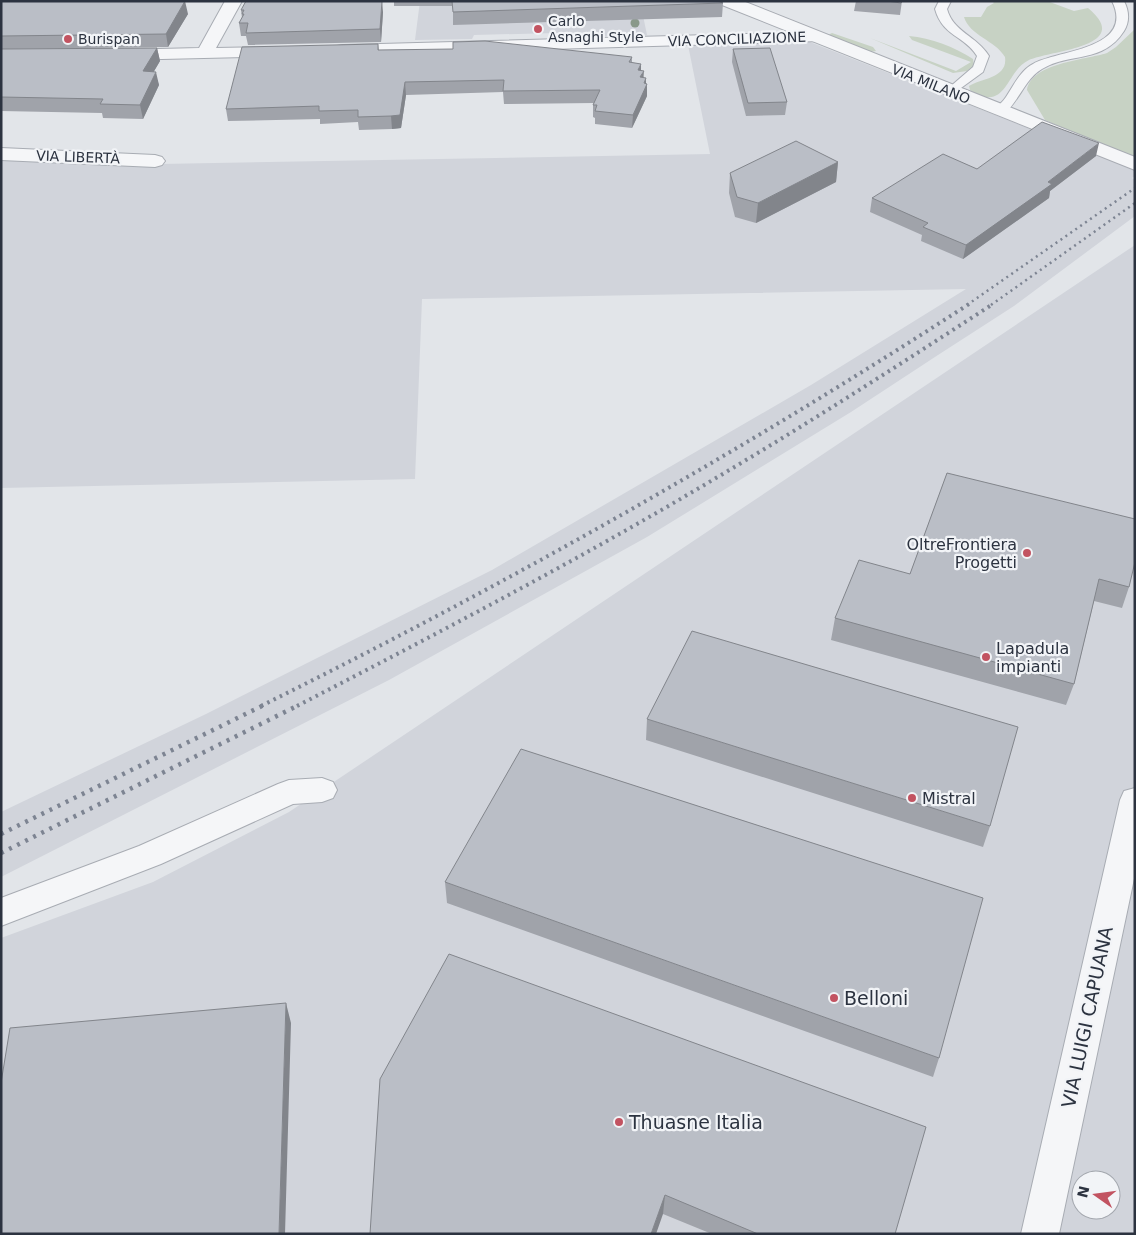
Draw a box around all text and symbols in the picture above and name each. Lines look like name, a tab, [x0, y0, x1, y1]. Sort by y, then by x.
place label: Carlo Asnaghi Style	[548, 13, 644, 45]
marker: Carlo Asnaghi Style	[532, 23, 544, 35]
street label: VIA CONCILIAZIONE	[668, 29, 806, 49]
place label: Burispan	[78, 31, 140, 47]
marker: Burispan	[62, 33, 74, 45]
street label: VIA MILANO	[889, 61, 973, 107]
street label: VIA LIBERTÀ	[36, 148, 121, 166]
place label: OltreFrontiera Progetti	[906, 535, 1017, 572]
marker: OltreFrontiera Progetti	[1021, 547, 1033, 559]
place label: Lapadula impianti	[996, 639, 1069, 676]
marker: Lapadula impianti	[980, 651, 992, 663]
place label: Mistral	[922, 789, 976, 808]
marker: Mistral	[906, 792, 918, 804]
street label: VIA LUIGI CAPUANA	[1057, 924, 1117, 1110]
place label: Belloni	[844, 987, 908, 1009]
marker: Belloni	[828, 992, 840, 1004]
place label: Thuasne Italia	[628, 1111, 763, 1133]
marker: Thuasne Italia	[613, 1116, 625, 1128]
north arrow	[1071, 1170, 1121, 1220]
text: N	[1074, 1184, 1093, 1199]

